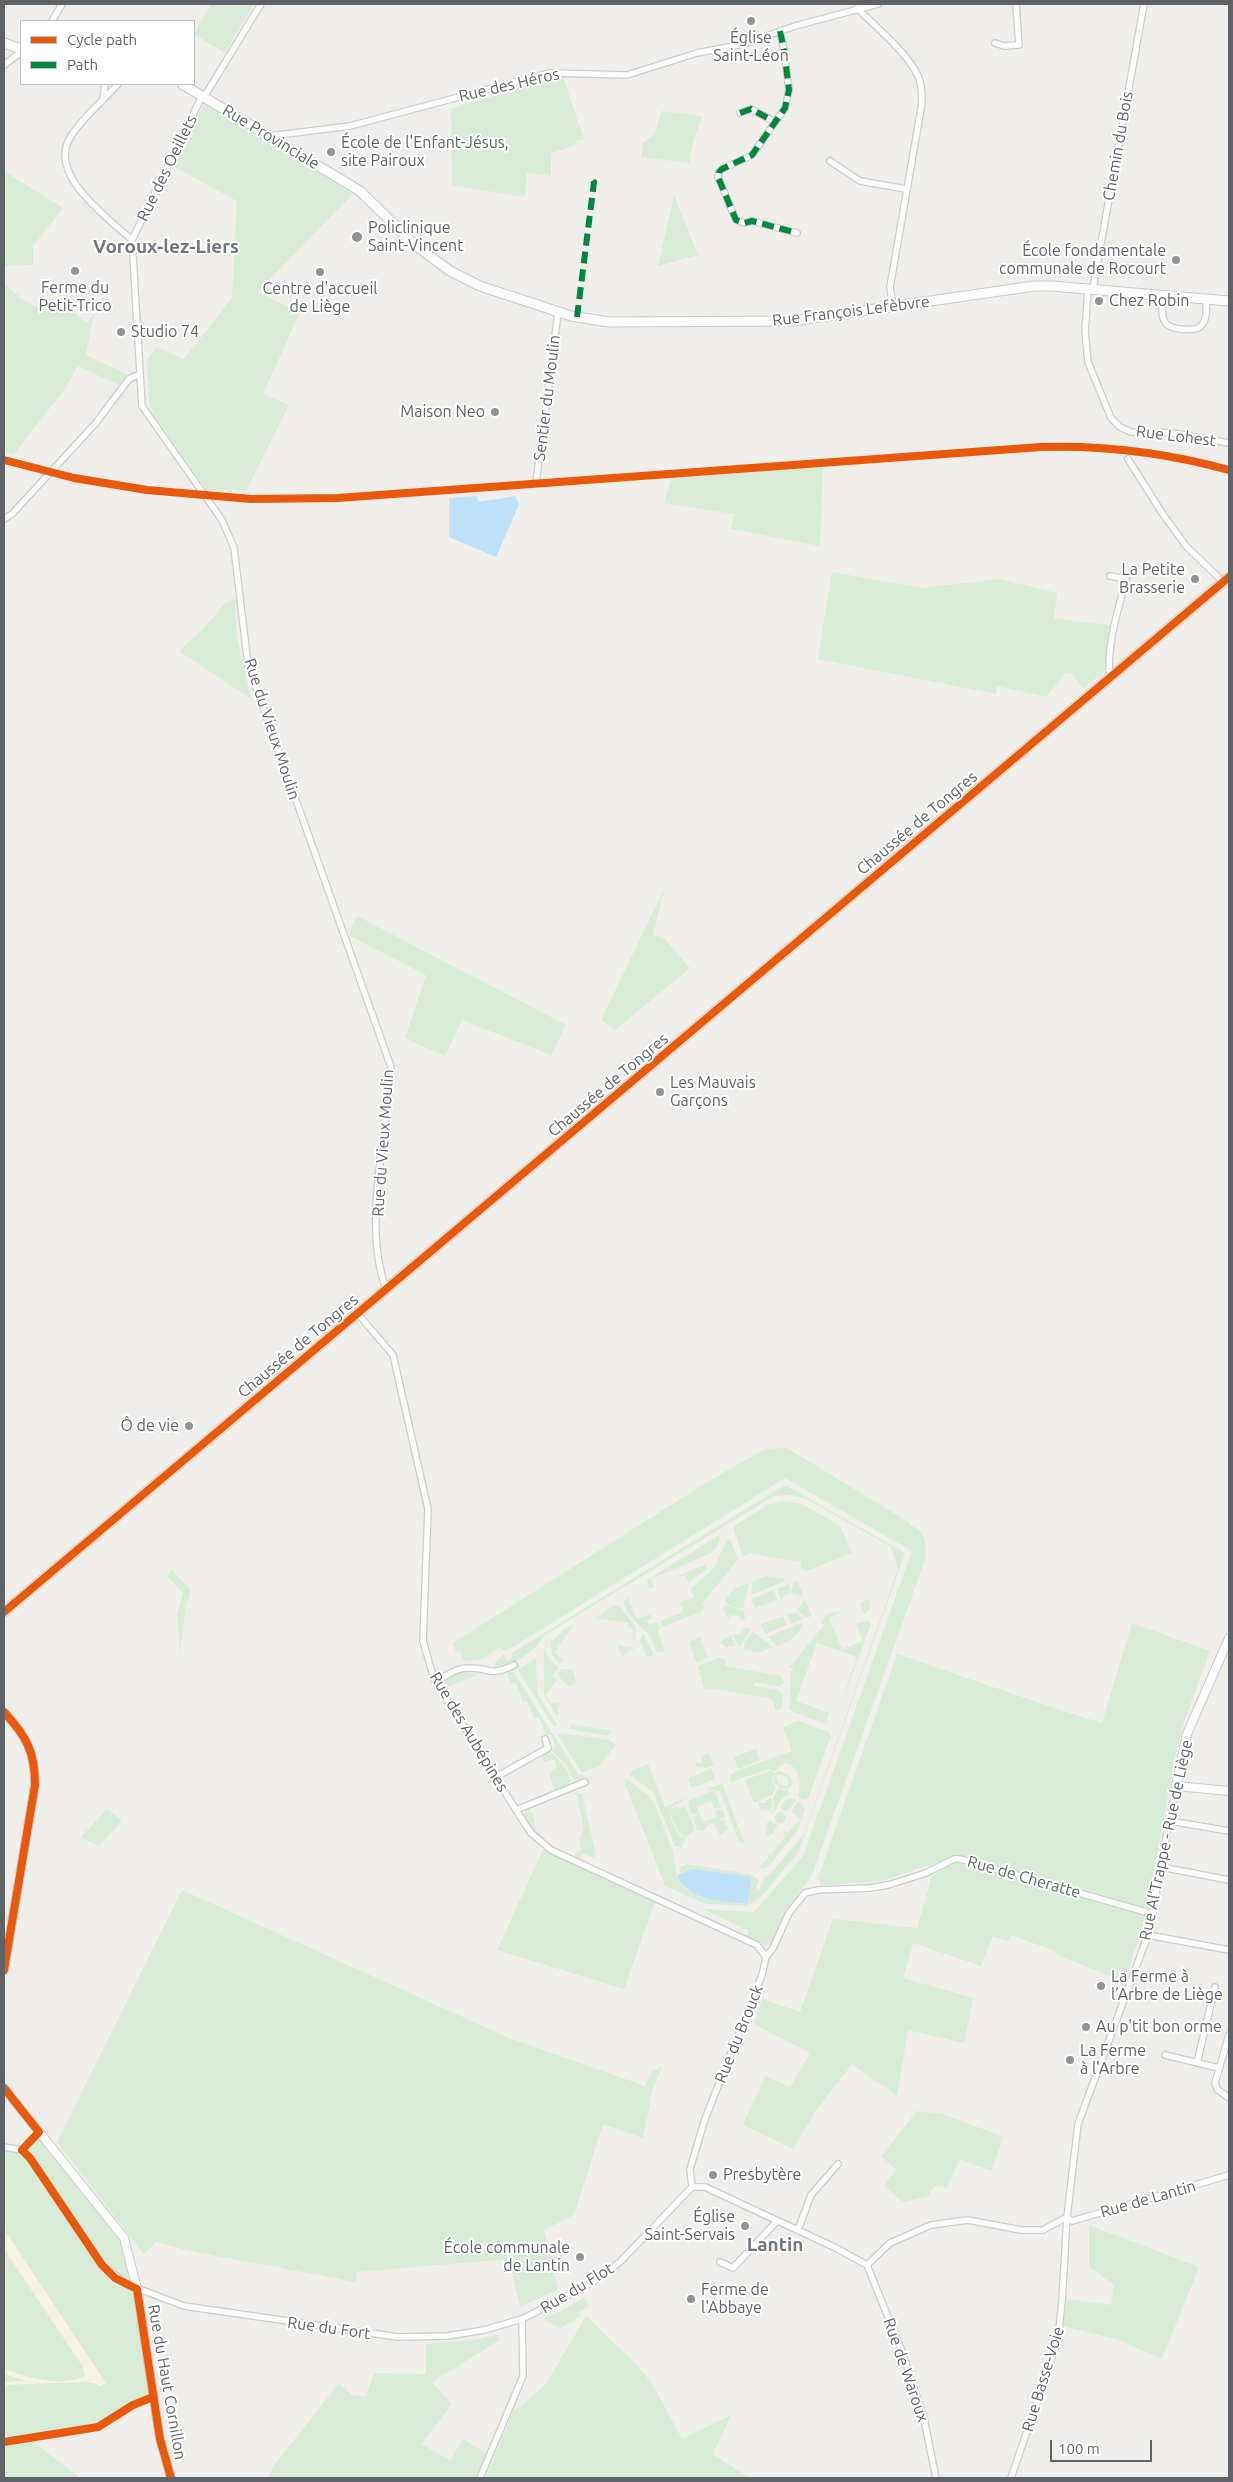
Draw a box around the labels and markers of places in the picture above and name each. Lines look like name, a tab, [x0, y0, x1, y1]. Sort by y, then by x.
marker: Église Saint-Léon	[745, 15, 757, 27]
place label: Église Saint-Léon	[713, 28, 789, 66]
place label: École de l'Enfant-Jésus, site Pairoux	[341, 133, 509, 171]
marker: École de l'Enfant-Jésus, site Pairoux	[325, 146, 337, 158]
place label: Policlinique Saint-Vincent	[368, 218, 463, 256]
marker: Policlinique Saint-Vincent	[350, 230, 364, 244]
place label: École fondamentale communale de Rocourt	[999, 241, 1166, 279]
marker: École fondamentale communale de Rocourt	[1170, 254, 1182, 266]
marker: Ferme du Petit-Trico	[69, 265, 81, 277]
marker: Centre d'accueil de Liège	[314, 266, 326, 278]
place label: Ferme du Petit-Trico	[38, 278, 112, 316]
place label: Centre d'accueil de Liège	[263, 279, 377, 317]
place label: Chez Robin	[1109, 291, 1189, 311]
marker: Chez Robin	[1093, 295, 1105, 307]
place label: Studio 74	[131, 322, 199, 342]
marker: Studio 74	[115, 326, 127, 338]
place label: Maison Neo	[400, 402, 485, 422]
marker: Maison Neo	[489, 406, 501, 418]
place label: La Petite Brasserie	[1119, 560, 1185, 598]
marker: La Petite Brasserie	[1189, 573, 1201, 585]
place label: Les Mauvais Garçons	[670, 1073, 756, 1111]
marker: Les Mauvais Garçons	[654, 1086, 666, 1098]
place label: Ô de vie	[121, 1416, 179, 1436]
marker: Ô de vie	[183, 1420, 195, 1432]
place label: La Ferme à l’Arbre de Liège	[1111, 1967, 1223, 2005]
marker: La Ferme à l’Arbre de Liège	[1095, 1980, 1107, 1992]
place label: Au p'tit bon orme	[1096, 2017, 1222, 2037]
marker: Au p'tit bon orme	[1080, 2021, 1092, 2033]
place label: La Ferme à l'Arbre	[1080, 2041, 1146, 2079]
marker: La Ferme à l'Arbre	[1064, 2054, 1076, 2066]
place label: Presbytère	[723, 2165, 801, 2185]
marker: Presbytère	[707, 2169, 719, 2181]
place label: Église Saint-Servais	[644, 2207, 735, 2245]
marker: Église Saint-Servais	[739, 2220, 751, 2232]
place label: École communale de Lantin	[444, 2238, 570, 2276]
marker: École communale de Lantin	[574, 2251, 586, 2263]
place label: Ferme de l'Abbaye	[701, 2280, 769, 2318]
marker: Ferme de l'Abbaye	[685, 2293, 697, 2305]

